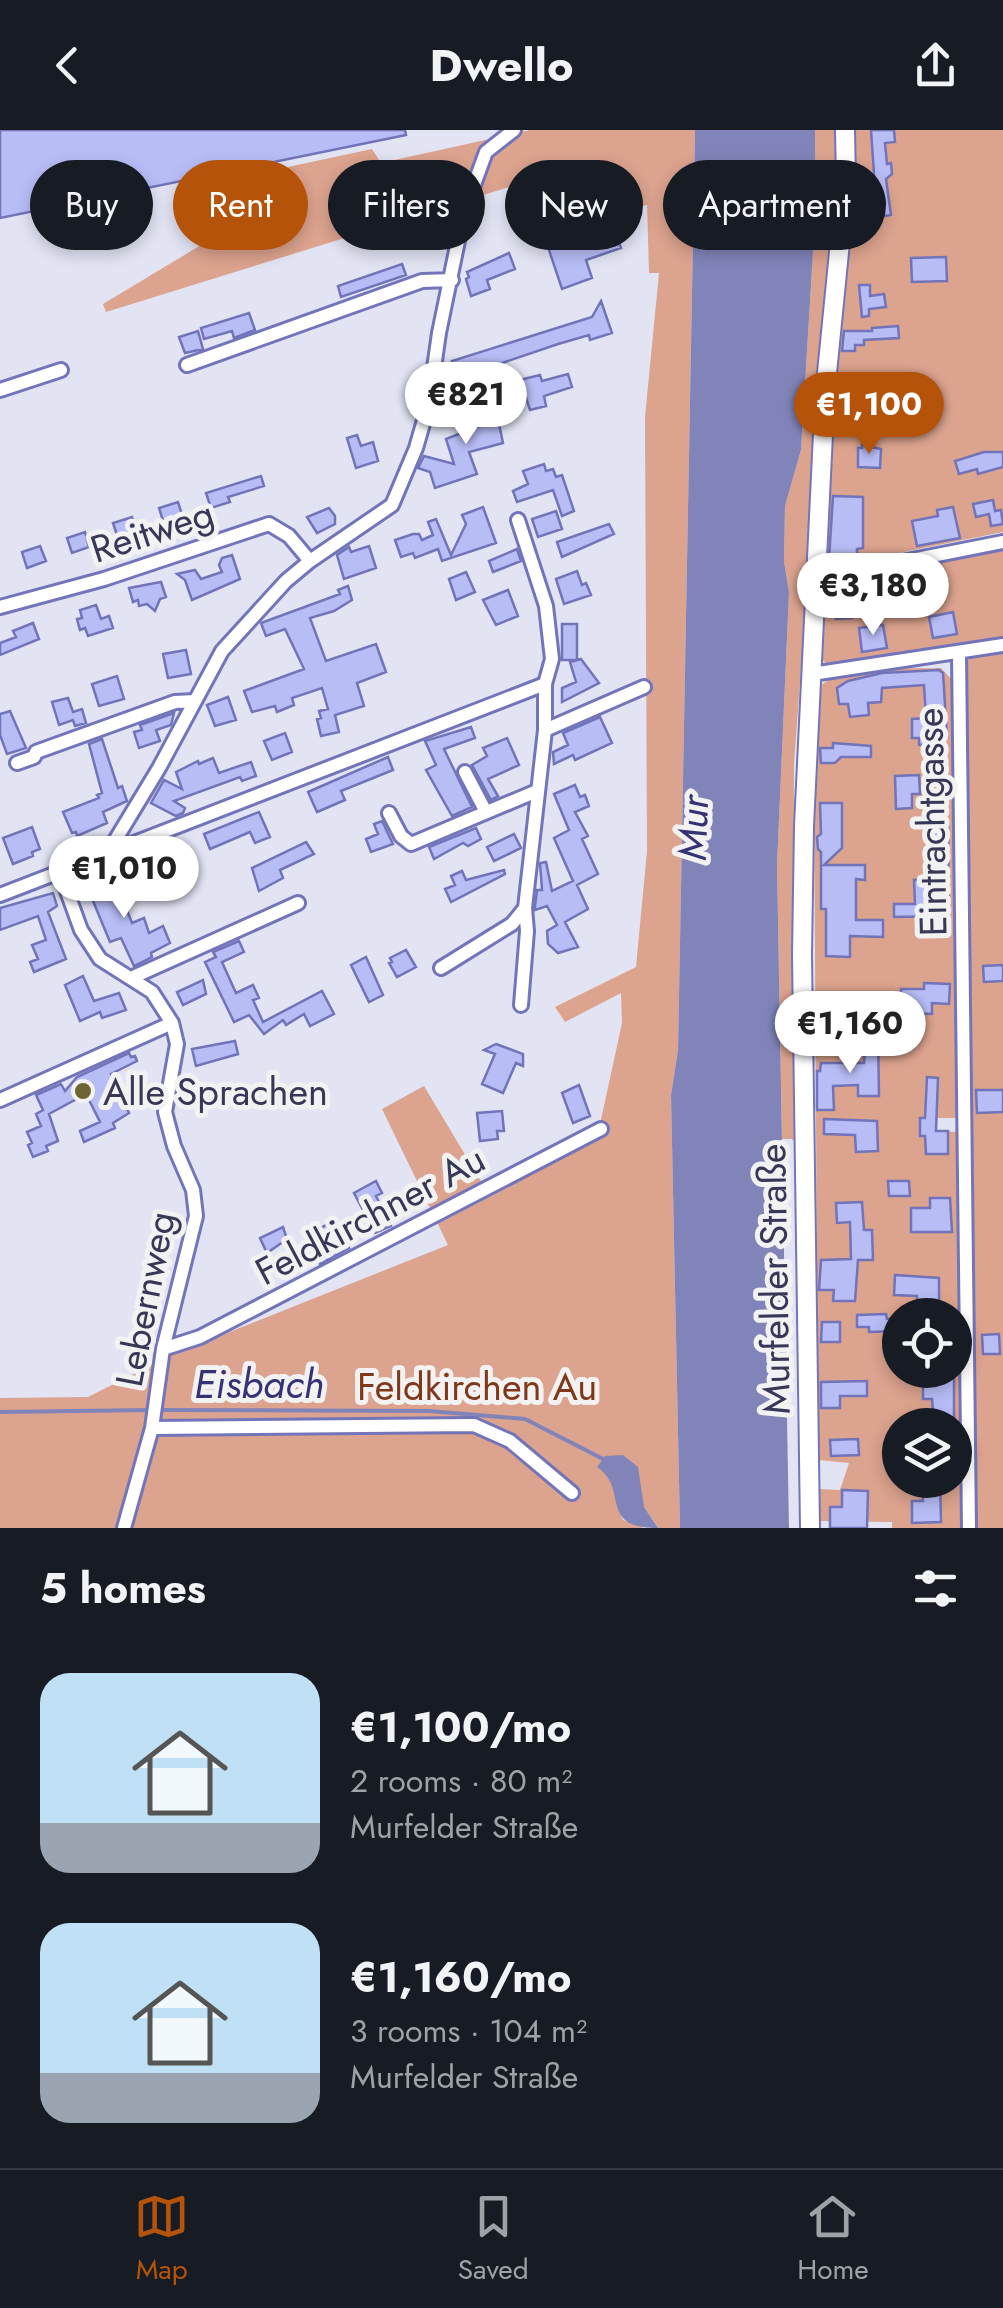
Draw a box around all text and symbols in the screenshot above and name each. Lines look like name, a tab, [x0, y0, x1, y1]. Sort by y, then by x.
text: Dwello	[430, 33, 573, 98]
icon: back	[40, 38, 95, 93]
icon: share	[908, 38, 963, 93]
chip: Buy	[30, 160, 153, 250]
chip: Rent	[173, 160, 308, 250]
chip: Filters	[328, 160, 485, 250]
chip: New	[505, 160, 643, 250]
chip: Apartment	[663, 160, 886, 250]
pin: €821	[407, 362, 525, 447]
text: €821	[427, 371, 505, 417]
pin: €1,100	[788, 372, 950, 457]
text: €1,100	[816, 381, 922, 427]
street label: Reitweg	[83, 485, 221, 577]
pin: €3,180	[792, 553, 954, 638]
text: €3,180	[819, 562, 927, 608]
street label: Eintrachtgasse	[902, 707, 960, 937]
water label: Mur	[663, 792, 723, 862]
pin: €1,010	[43, 836, 205, 921]
text: €1,010	[71, 845, 177, 891]
pin: €1,160	[769, 991, 931, 1076]
text: €1,160	[797, 1000, 903, 1046]
place label: Alle Sprachen	[103, 1064, 328, 1119]
marker: Alle Sprachen	[72, 1080, 94, 1102]
street label: Feldkirchner Au	[245, 1131, 495, 1299]
street label: Murfelder Straße	[744, 1143, 804, 1415]
street label: Lebernweg	[101, 1207, 189, 1391]
map controls	[882, 1298, 972, 1498]
button: locate	[882, 1298, 972, 1388]
water label: Eisbach	[194, 1355, 324, 1413]
park label: Feldkirchen Au	[357, 1359, 597, 1414]
button: layers	[882, 1408, 972, 1498]
text: 5 homes	[40, 1558, 206, 1619]
icon: filters	[908, 1561, 963, 1616]
text: €1,100/mo	[350, 1697, 571, 1758]
icon: home	[120, 1713, 240, 1833]
text: 2 rooms · 80 m²	[350, 1758, 572, 1804]
text: Murfelder Straße	[350, 1804, 578, 1850]
text: €1,160/mo	[350, 1947, 572, 2008]
icon: home	[120, 1963, 240, 2083]
text: 3 rooms · 104 m²	[350, 2008, 587, 2054]
text: Murfelder Straße	[350, 2054, 578, 2100]
tab: Map	[134, 2189, 189, 2290]
tab: Saved	[458, 2189, 529, 2290]
tab: Home	[797, 2189, 869, 2290]

